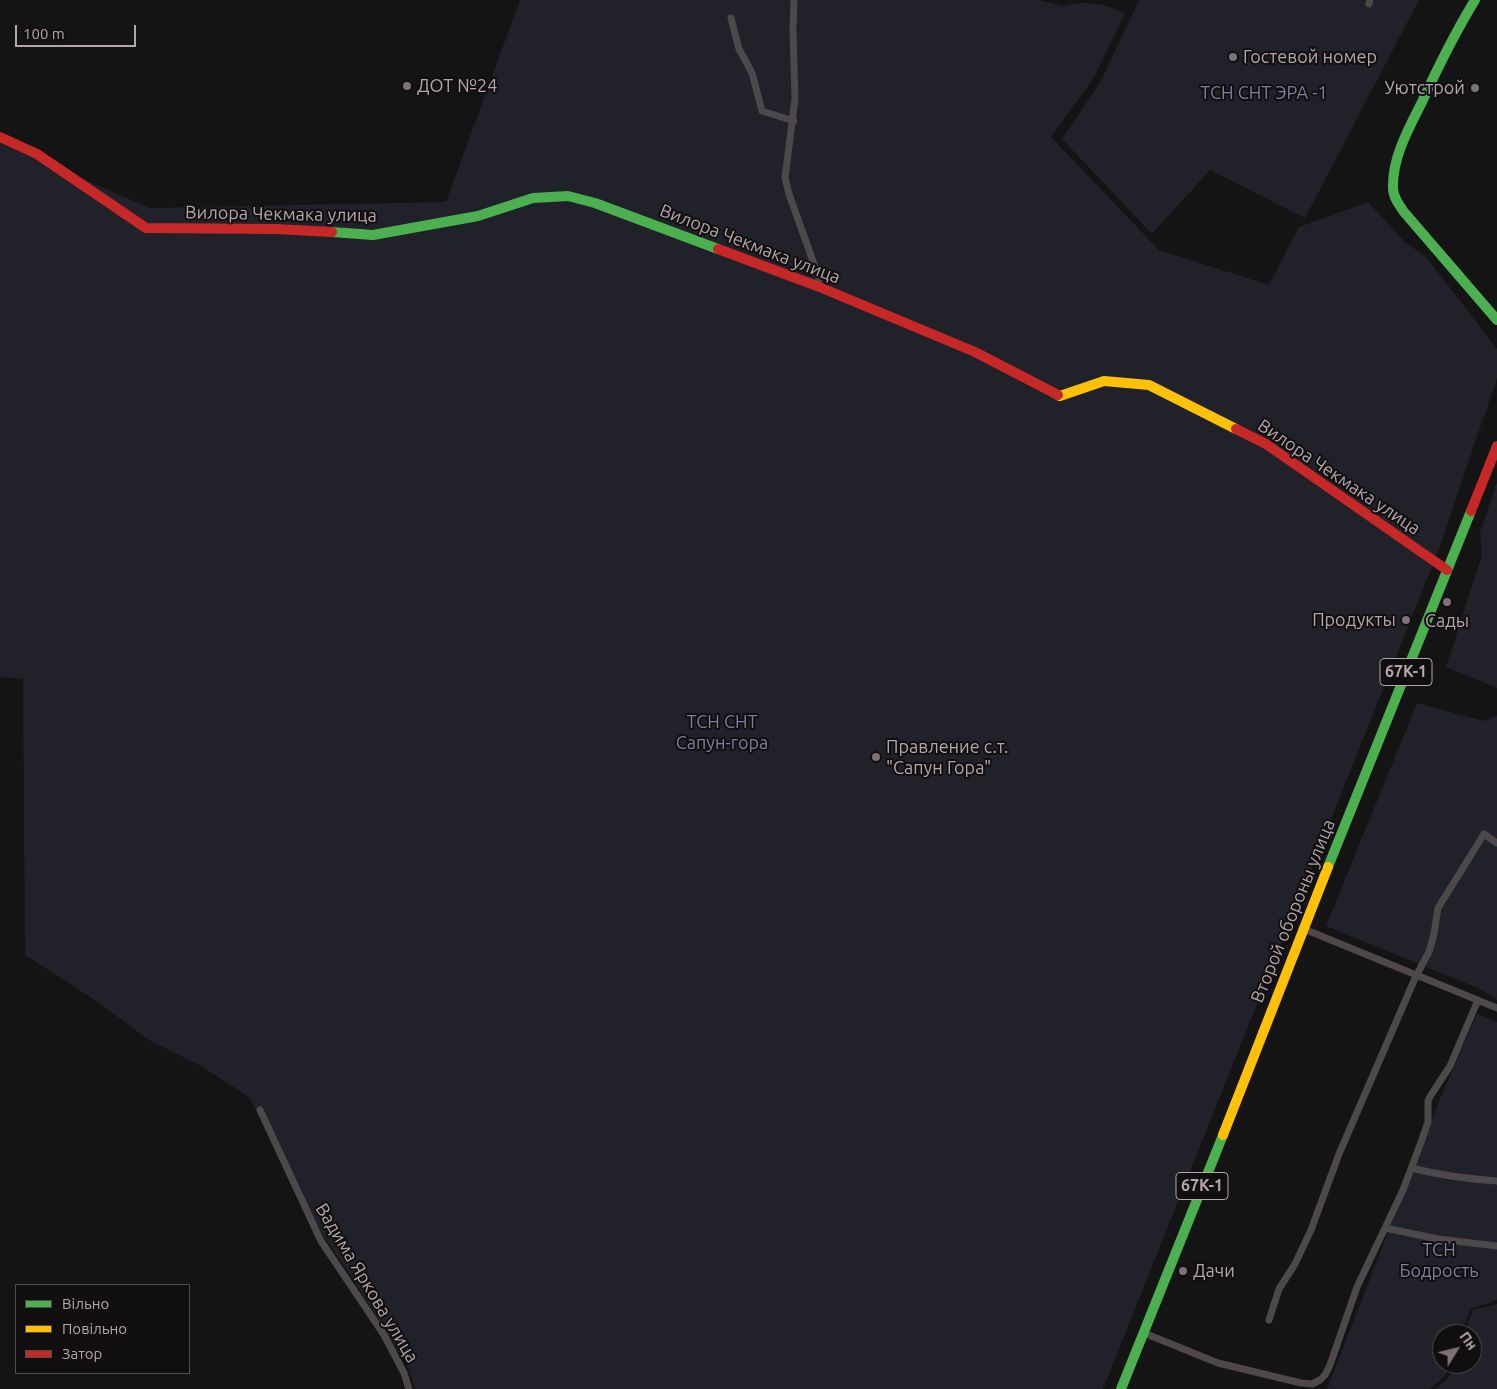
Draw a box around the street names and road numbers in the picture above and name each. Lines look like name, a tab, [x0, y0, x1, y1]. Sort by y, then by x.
street label: Вилора Чекмака улица	[657, 200, 843, 288]
street label: Вилора Чекмака улица	[185, 202, 377, 226]
street label: Вилора Чекмака улица	[1254, 414, 1424, 540]
road number: 67К-1	[1380, 659, 1432, 686]
street label: Второй обороны улица	[1246, 816, 1340, 1006]
road number: 67К-1	[1176, 1172, 1228, 1200]
street label: Вадима Яркова улица	[311, 1199, 423, 1367]

